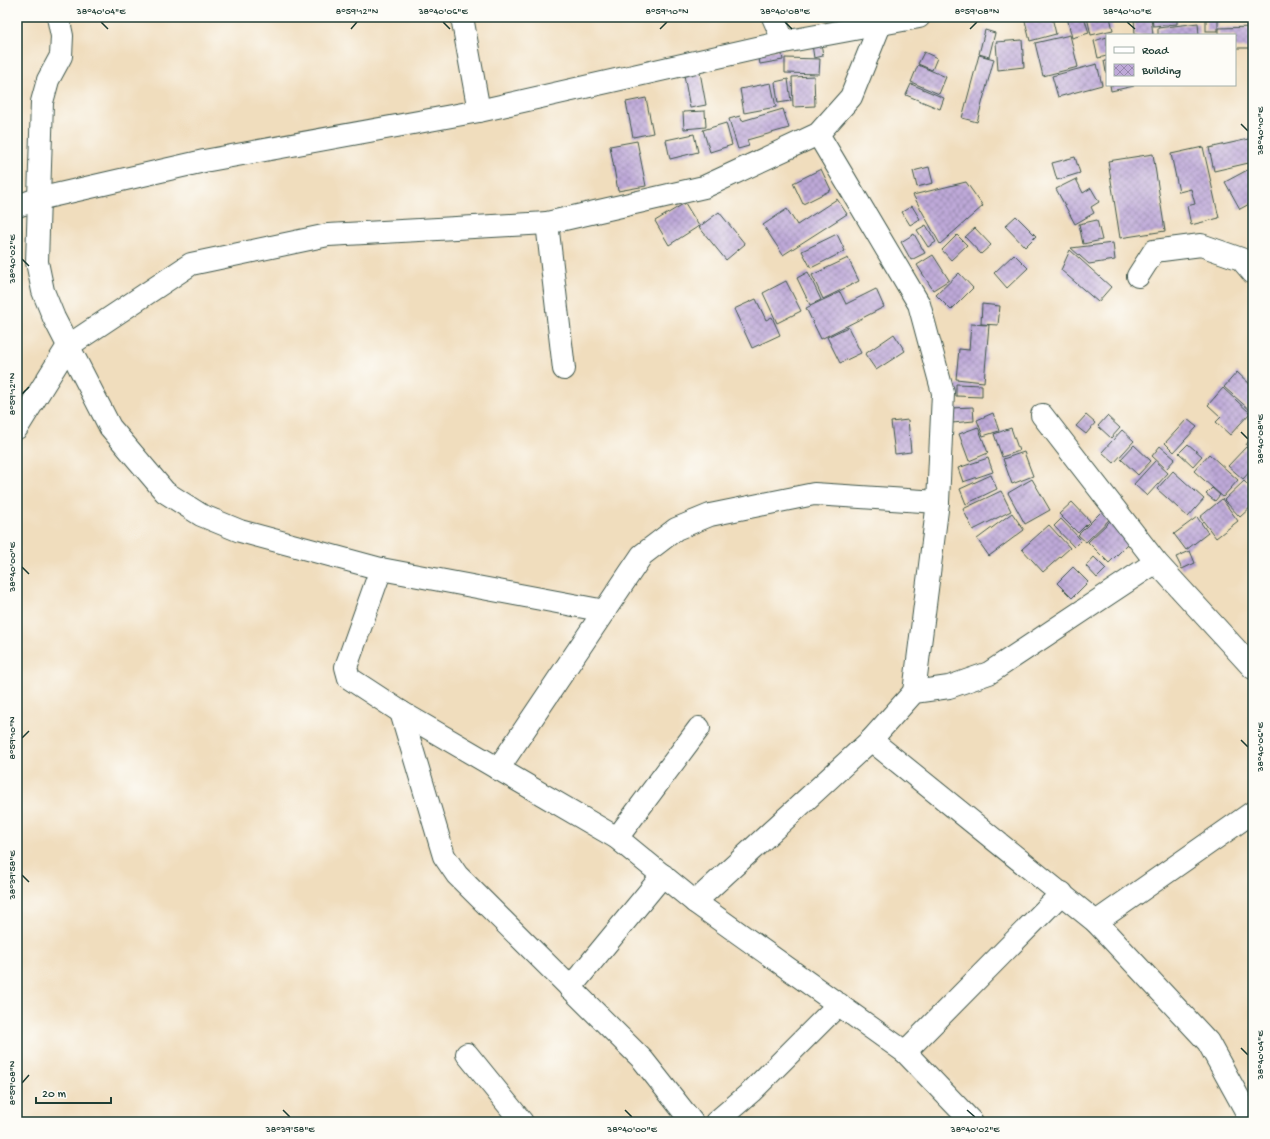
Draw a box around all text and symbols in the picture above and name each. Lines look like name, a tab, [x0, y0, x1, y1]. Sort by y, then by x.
text: 38°40'04"E	[76, 6, 126, 18]
text: 8°59'12"N	[336, 6, 379, 18]
text: 38°40'06"E	[417, 6, 468, 18]
text: 8°59'10"N	[645, 6, 689, 18]
text: 38°40'08"E	[759, 6, 811, 18]
text: 8°59'08"N	[955, 6, 1000, 18]
text: 38°40'10"E	[1102, 6, 1152, 18]
legend	[1106, 34, 1236, 86]
text: Road	[1142, 45, 1169, 59]
text: Building	[1141, 65, 1181, 79]
text: 38°40'10"E	[1255, 106, 1267, 156]
text: 38°40'02"E	[7, 234, 19, 285]
text: 8°59'12"N	[7, 372, 19, 415]
text: 38°40'08"E	[1255, 413, 1267, 465]
text: 38°40'00"E	[7, 541, 19, 593]
text: 8°59'10"N	[7, 716, 19, 760]
text: 38°40'06"E	[1255, 722, 1267, 773]
text: 38°39'58"E	[7, 850, 19, 901]
text: 38°40'04"E	[1255, 1030, 1267, 1080]
text: 8°59'08"N	[7, 1060, 19, 1105]
scale bar	[36, 1079, 111, 1105]
text: 20 m	[42, 1088, 67, 1102]
text: 38°39'58"E	[264, 1124, 315, 1136]
text: 38°40'00"E	[606, 1124, 658, 1136]
text: 38°40'02"E	[949, 1124, 1000, 1136]

